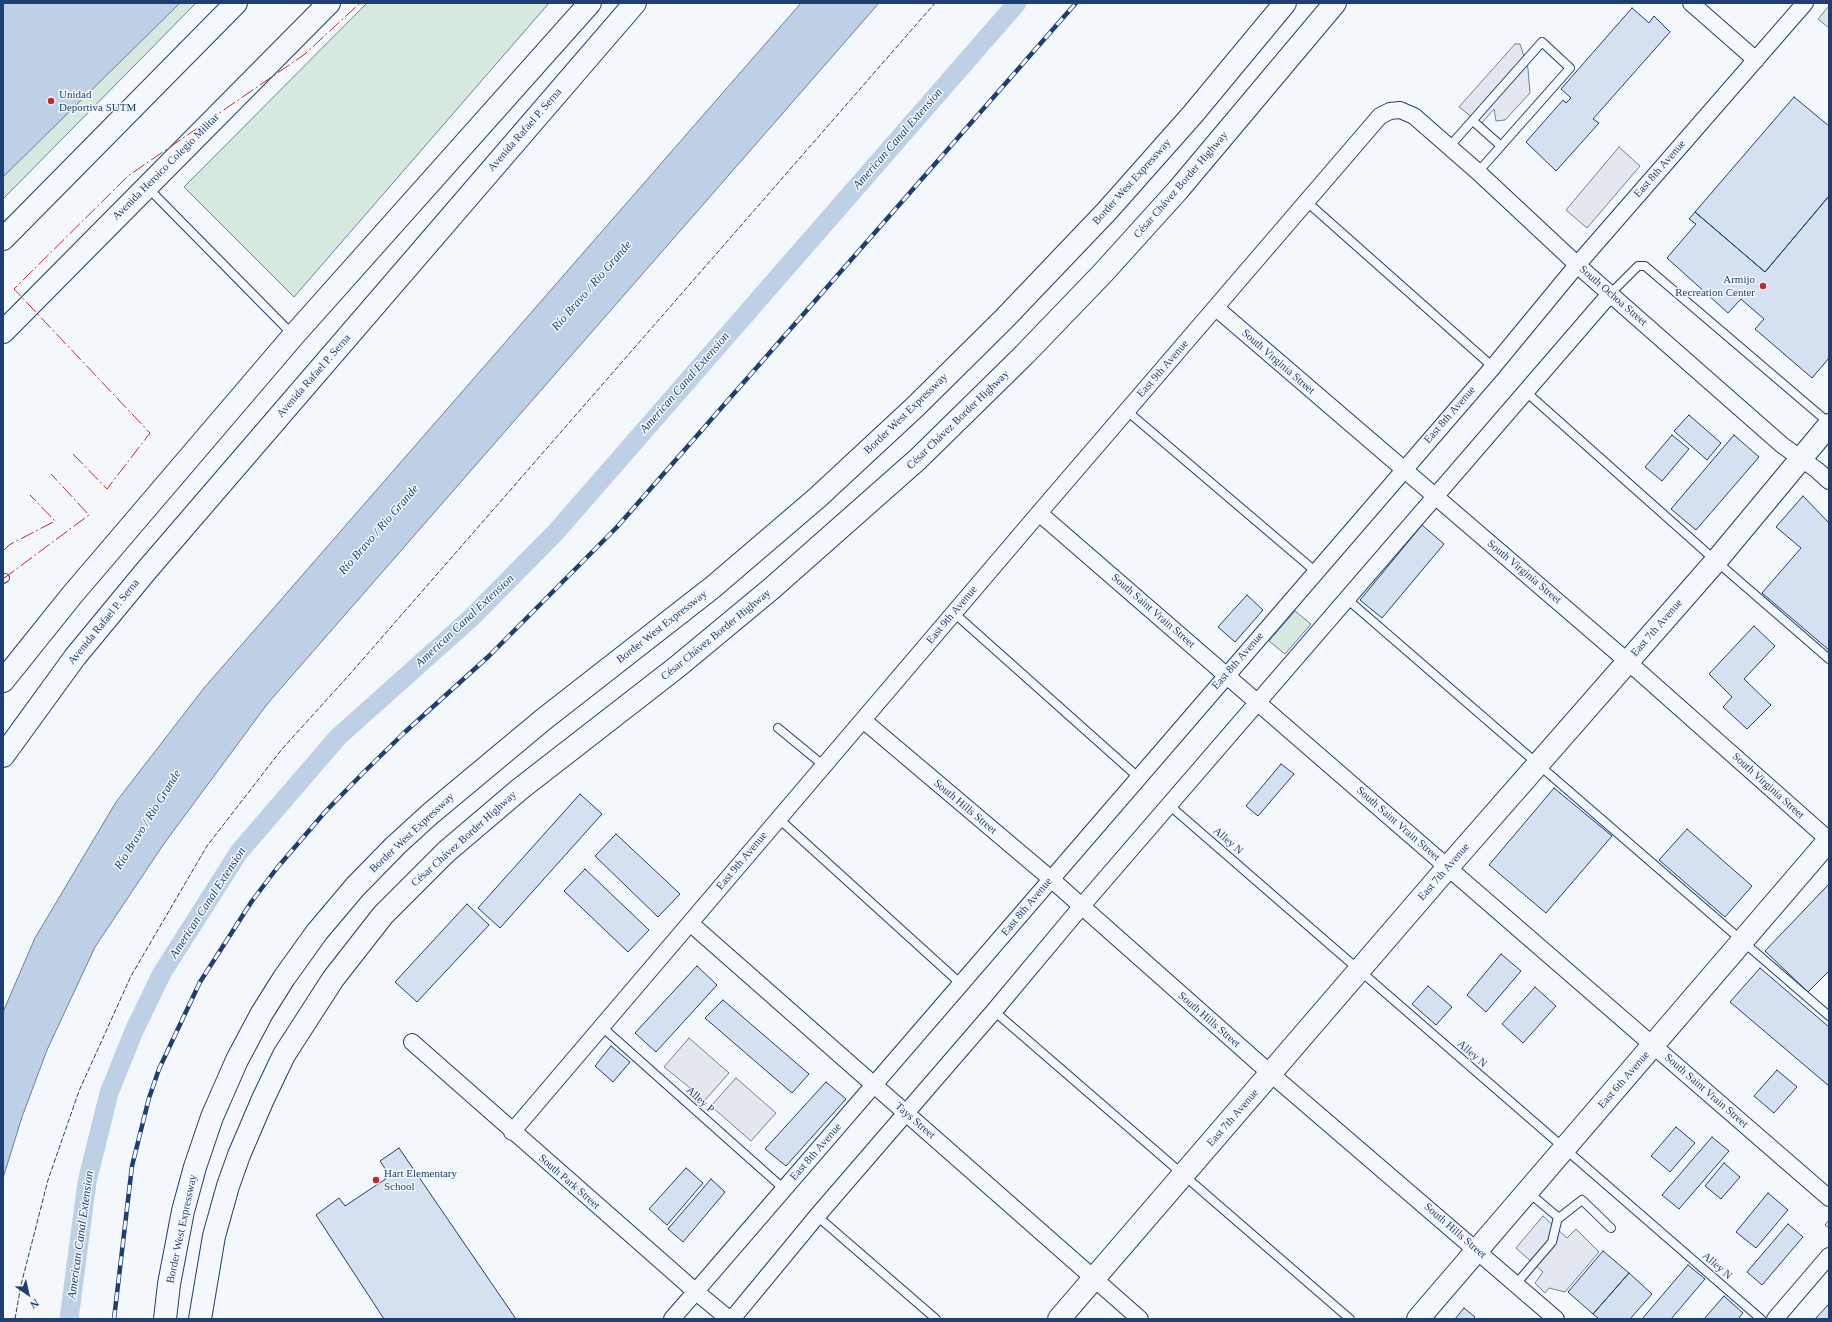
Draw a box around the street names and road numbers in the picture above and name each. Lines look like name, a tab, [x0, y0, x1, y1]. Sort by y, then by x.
street label: Avenida Rafael P. Serna	[485, 86, 565, 174]
street label: Avenida Heroico Colegio Militar	[110, 111, 222, 223]
street label: César Chávez Border Highway	[1131, 129, 1231, 241]
street label: Border West Expressway	[1090, 136, 1174, 228]
street label: East 8th Avenue	[1631, 138, 1689, 200]
street label: South Ochoa Street	[1576, 263, 1650, 329]
street label: South Virginia Street	[1239, 327, 1317, 397]
street label: Avenida Rafael P. Serna	[274, 332, 354, 420]
street label: East 9th Avenue	[1134, 338, 1192, 400]
street label: César Chávez Border Highway	[904, 368, 1012, 472]
street label: Border West Expressway	[862, 371, 950, 457]
street label: East 8th Avenue	[1421, 384, 1479, 446]
street label: South Virginia Street	[1484, 537, 1564, 607]
street label: South Saint Vrain Street	[1108, 571, 1198, 651]
street label: Avenida Rafael P. Serna	[65, 577, 143, 667]
street label: East 9th Avenue	[924, 583, 980, 647]
street label: César Chávez Border Highway	[659, 587, 773, 683]
street label: Border West Expressway	[614, 588, 710, 666]
street label: East 7th Avenue	[1628, 597, 1686, 659]
street label: East 8th Avenue	[1209, 630, 1267, 692]
street label: South Virginia Street	[1729, 750, 1807, 822]
street label: South Hills Street	[931, 777, 999, 837]
street label: South Saint Vrain Street	[1353, 784, 1443, 864]
street label: César Chávez Border Highway	[409, 788, 519, 890]
street label: Border West Expressway	[367, 790, 457, 876]
street label: Alley N	[1210, 824, 1246, 858]
street label: East 9th Avenue	[714, 829, 770, 893]
street label: East 7th Avenue	[1415, 841, 1473, 903]
street label: East 8th Avenue	[999, 875, 1055, 939]
street label: South Hills Street	[1175, 989, 1243, 1051]
street label: Alley N	[1454, 1037, 1490, 1071]
street label: East 6th Avenue	[1595, 1049, 1653, 1111]
street label: South Saint Vrain Street	[1661, 1051, 1751, 1131]
street label: Alley P	[683, 1084, 717, 1116]
street label: East 7th Avenue	[1204, 1087, 1262, 1149]
street label: Tays Street	[892, 1100, 938, 1142]
street label: East 8th Avenue	[787, 1121, 845, 1183]
street label: South Park Street	[536, 1152, 602, 1212]
street label: Border West Expressway	[164, 1173, 200, 1285]
street label: South Hills Street	[1421, 1200, 1489, 1262]
street label: Alley N	[1699, 1249, 1735, 1283]

